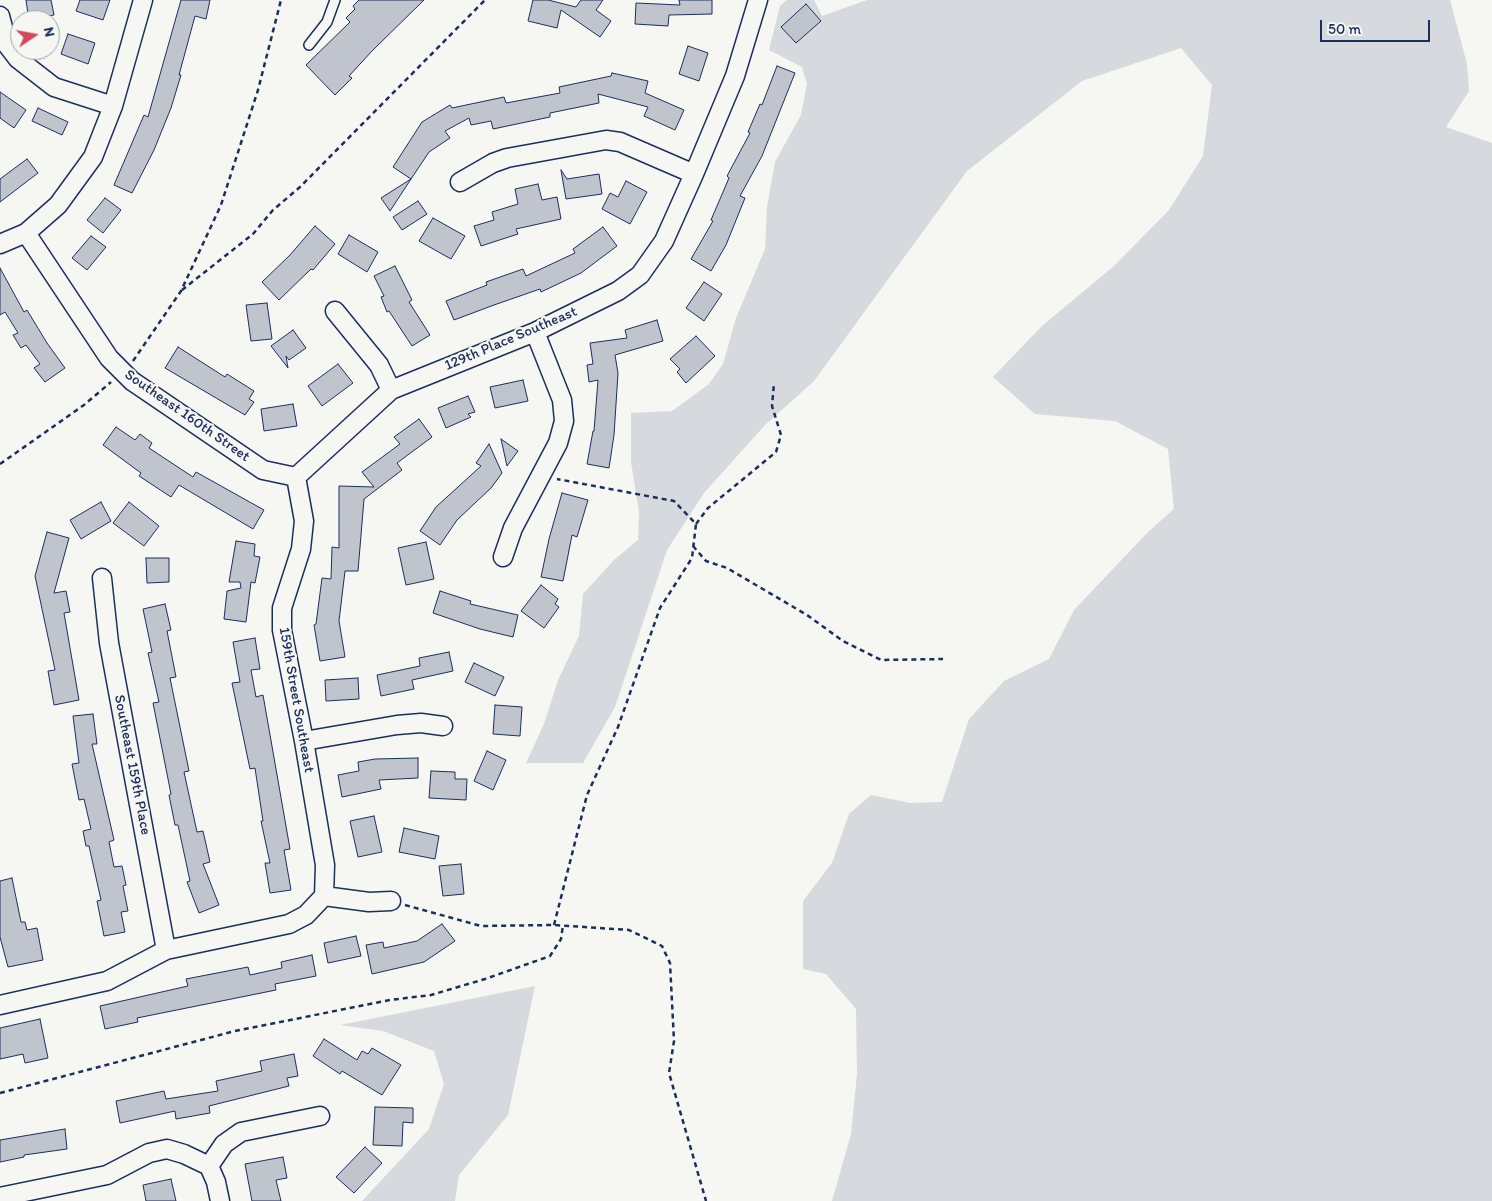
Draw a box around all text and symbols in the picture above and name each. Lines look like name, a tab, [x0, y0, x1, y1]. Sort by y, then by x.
north arrow	[10, 10, 60, 60]
scale bar	[1322, 10, 1432, 42]
text: 50 m	[1328, 20, 1361, 38]
text: N	[40, 26, 58, 38]
street label: 129th Place Southeast	[442, 303, 580, 375]
street label: Southeast 160th Street	[121, 366, 253, 466]
street label: 159th Street Southeast	[274, 626, 318, 774]
street label: Southeast 159th Place	[110, 693, 154, 837]

